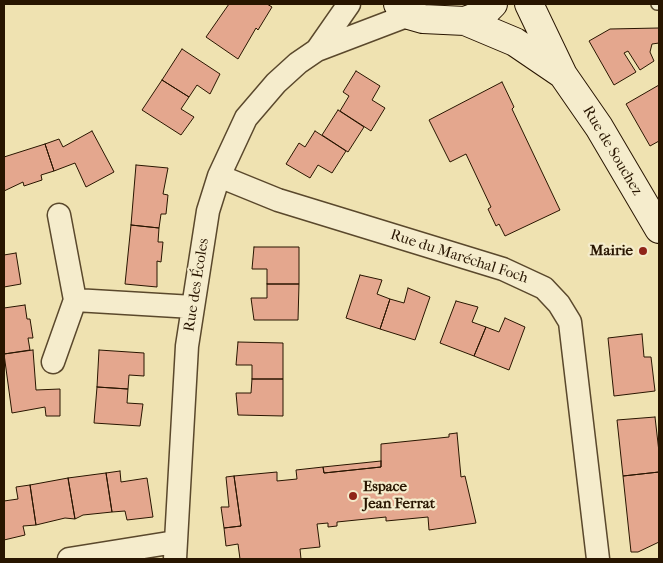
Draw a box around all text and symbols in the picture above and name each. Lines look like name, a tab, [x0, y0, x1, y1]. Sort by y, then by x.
street label: Rue de Souchez	[578, 103, 646, 199]
street label: Rue du Maréchal Foch	[388, 226, 530, 288]
street label: Rue des Écoles	[181, 237, 213, 333]
place label: Mairie	[590, 242, 633, 260]
marker: Mairie	[637, 245, 649, 257]
place label: Espace Jean Ferrat	[363, 478, 435, 513]
marker: Espace Jean Ferrat	[347, 490, 359, 502]

